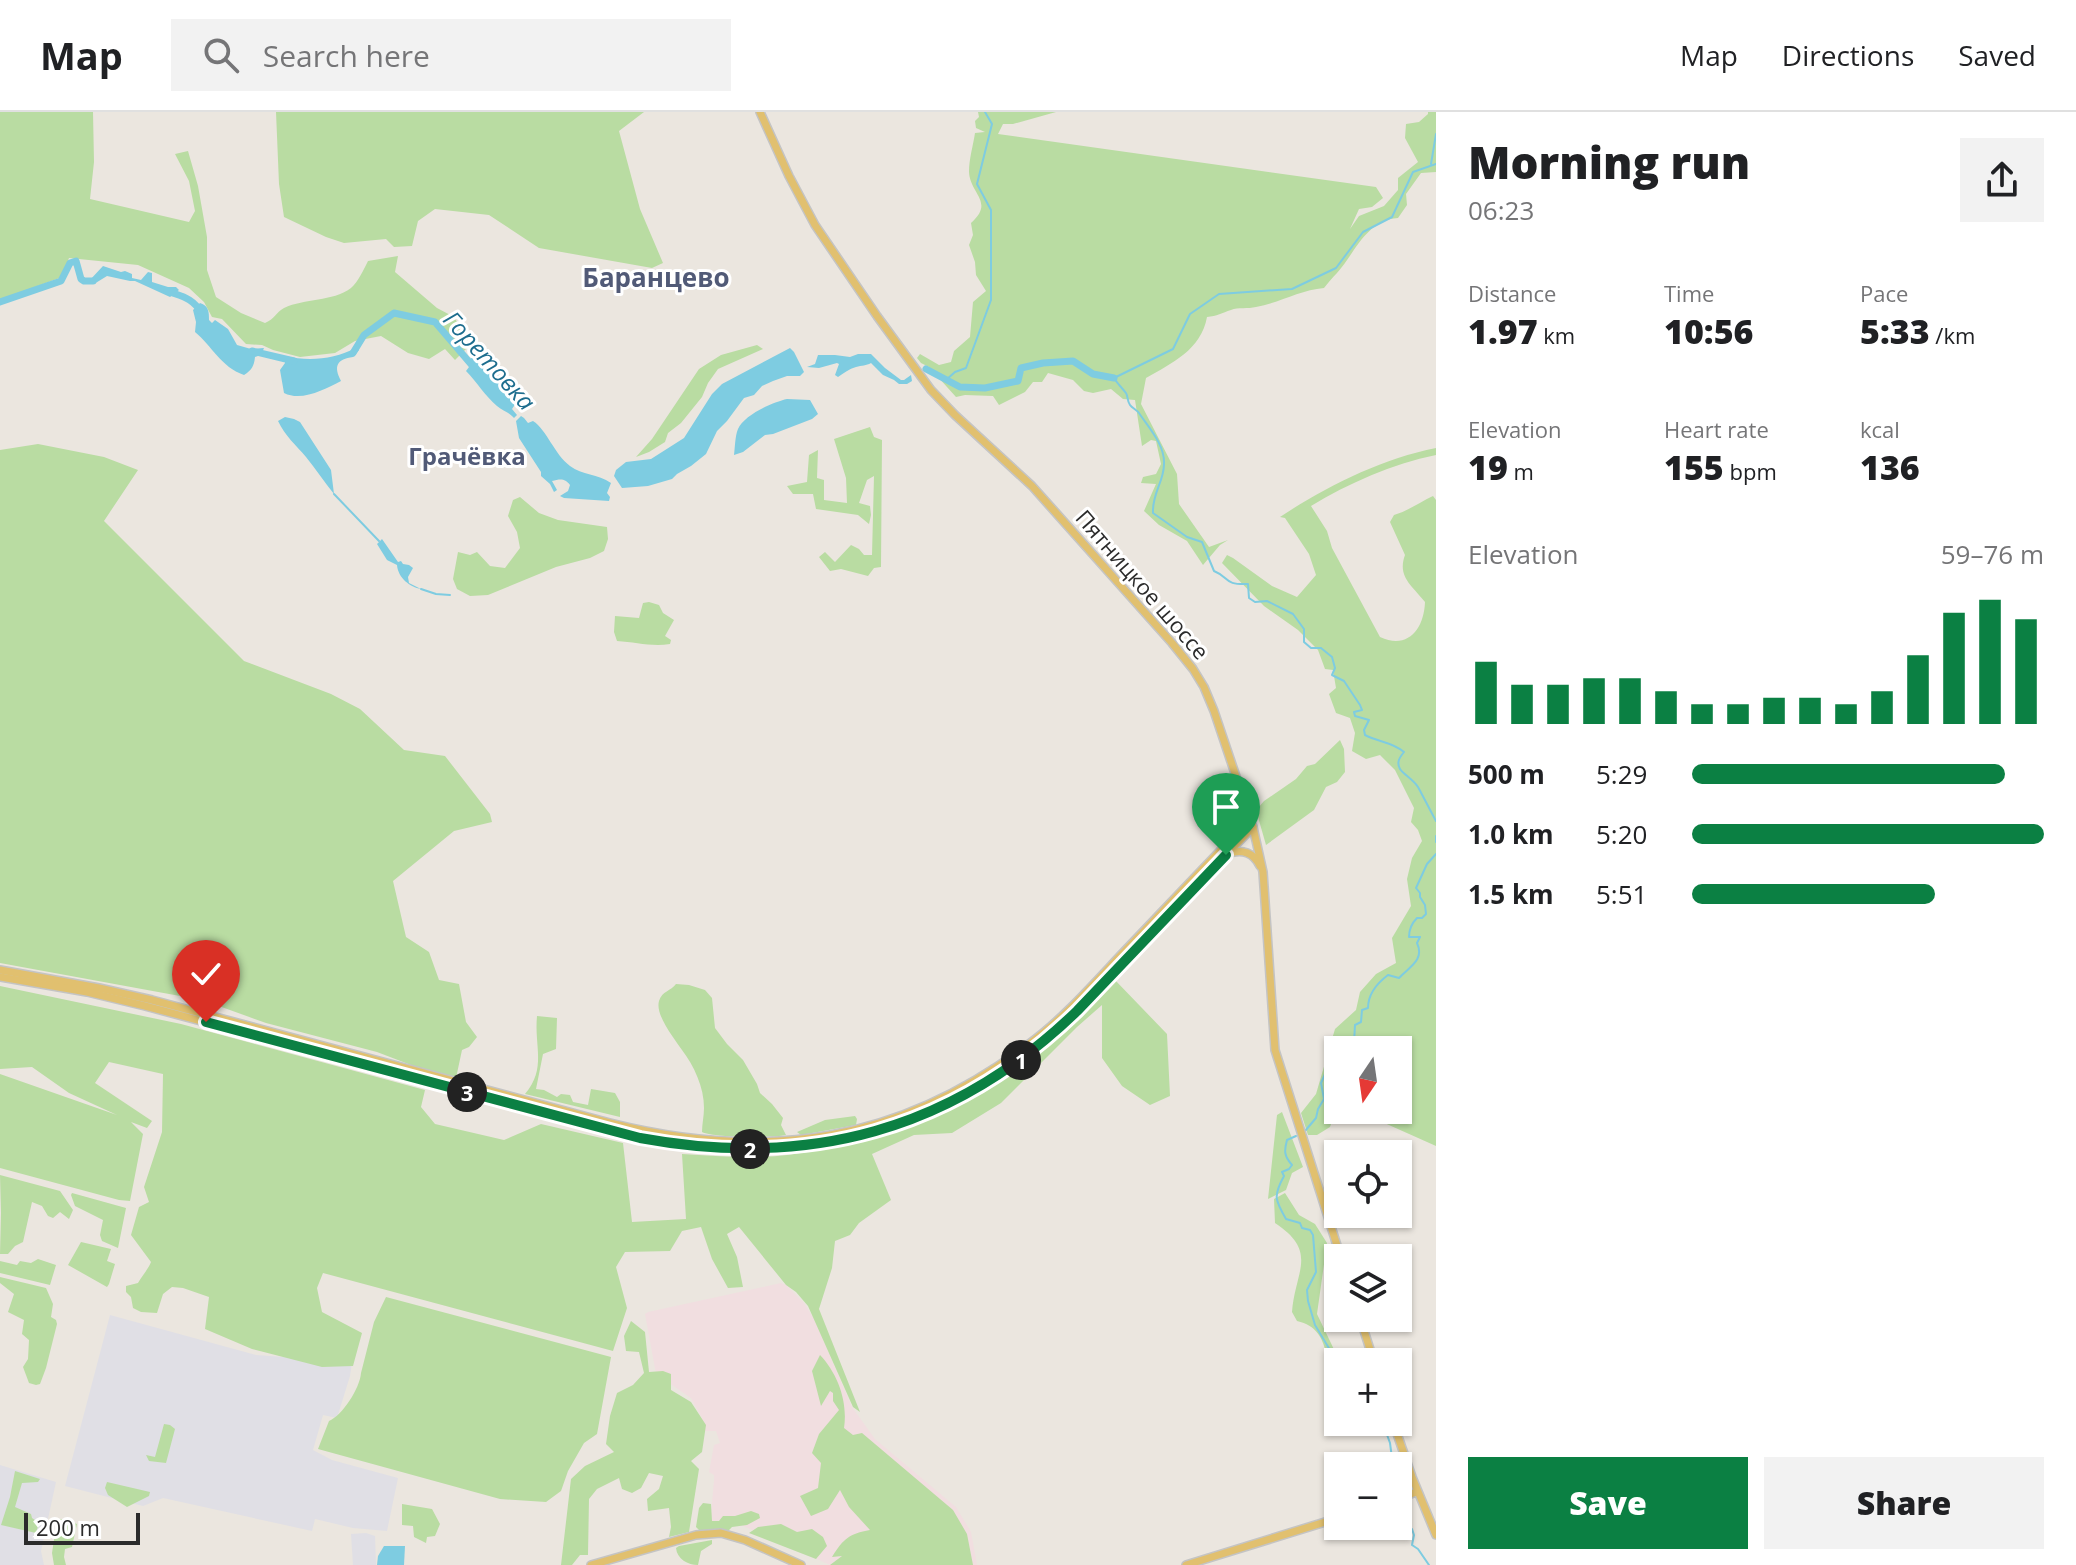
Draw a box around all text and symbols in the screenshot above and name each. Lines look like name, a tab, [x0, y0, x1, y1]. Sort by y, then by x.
search box	[171, 19, 731, 91]
text: Map	[40, 29, 123, 81]
icon: search	[199, 33, 243, 77]
text: Search here	[263, 35, 430, 76]
text: Map	[1680, 36, 1738, 74]
text: Directions	[1782, 36, 1914, 74]
text: Saved	[1958, 36, 2036, 74]
text: Morning run	[1468, 132, 1750, 192]
button: share	[1960, 138, 2044, 222]
text: 06:23	[1468, 192, 1534, 228]
district label: Баранцево	[582, 259, 730, 295]
text: Distance	[1468, 278, 1556, 308]
text: Time	[1664, 278, 1714, 308]
text: Pace	[1860, 278, 1908, 308]
water label: Горетовка	[437, 303, 544, 417]
text: 1.97	[1468, 308, 1538, 354]
text: 10:56	[1664, 308, 1754, 354]
text: 5:33	[1860, 308, 1930, 354]
text: km	[1538, 320, 1575, 350]
text: /km	[1930, 320, 1975, 350]
text: Elevation	[1468, 414, 1561, 444]
text: Heart rate	[1664, 414, 1769, 444]
text: kcal	[1860, 414, 1900, 444]
district label: Грачёвка	[408, 439, 526, 472]
text: 19	[1468, 444, 1508, 490]
text: 155	[1664, 444, 1724, 490]
text: 136	[1860, 444, 1920, 490]
text: m	[1508, 456, 1534, 486]
text: bpm	[1724, 456, 1777, 486]
street label: Пятницкое шоссе	[1070, 503, 1216, 665]
text: Elevation	[1468, 536, 1578, 572]
text: 59–76 m	[1941, 536, 2044, 572]
text: 500 m	[1468, 756, 1545, 792]
text: 5:29	[1596, 756, 1647, 792]
pin	[1192, 773, 1260, 855]
icon: arrive	[1204, 785, 1248, 829]
text: 1.0 km	[1468, 816, 1554, 852]
text: 5:20	[1596, 816, 1647, 852]
text: 1.5 km	[1468, 876, 1554, 912]
text: 5:51	[1596, 876, 1647, 912]
pin	[172, 940, 240, 1022]
icon: check	[184, 952, 228, 996]
north arrow	[1324, 1036, 1412, 1124]
map controls	[1324, 1036, 1412, 1540]
pin: 1	[1001, 1040, 1041, 1080]
text: 1	[1015, 1045, 1027, 1075]
pin: 3	[447, 1072, 487, 1112]
text: 3	[461, 1077, 473, 1107]
pin: 2	[730, 1129, 770, 1169]
text: 2	[744, 1134, 756, 1164]
button: locate	[1324, 1140, 1412, 1228]
button: layers	[1324, 1244, 1412, 1332]
button: +	[1324, 1348, 1412, 1436]
button: −	[1324, 1452, 1412, 1540]
button: Save	[1468, 1457, 1748, 1549]
button: Share	[1764, 1457, 2044, 1549]
scale bar	[24, 1509, 140, 1545]
text: 200 m	[36, 1512, 100, 1542]

